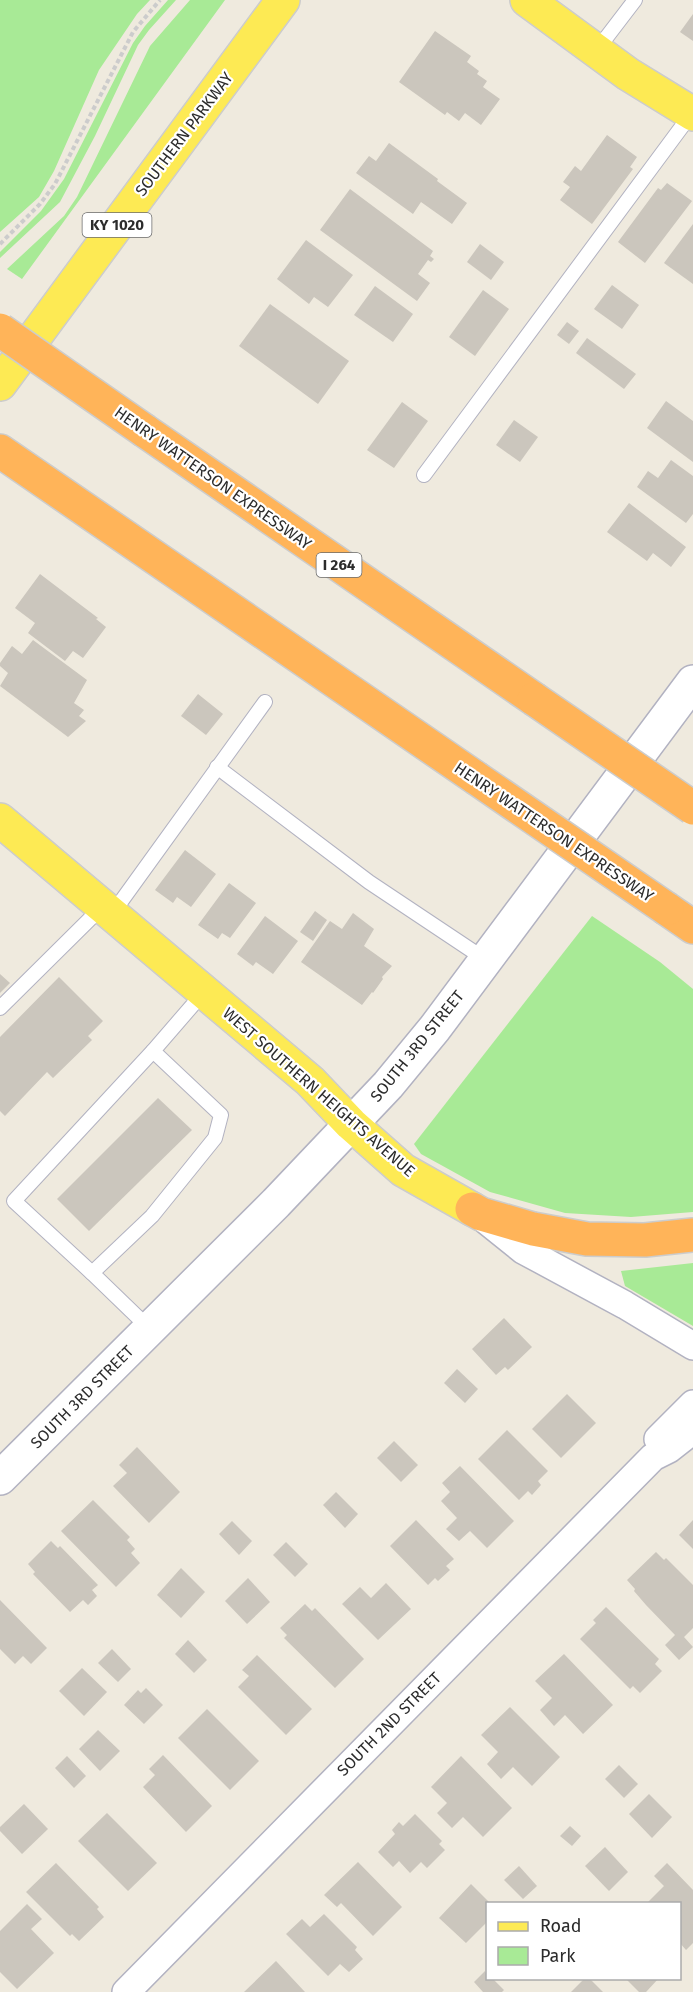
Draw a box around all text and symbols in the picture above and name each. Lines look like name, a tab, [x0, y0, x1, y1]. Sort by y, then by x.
street label: SOUTHERN PARKWAY	[131, 68, 237, 200]
road number: KY 1020	[82, 213, 152, 237]
street label: HENRY WATTERSON EXPRESSWAY	[111, 403, 315, 554]
road number: I 264	[316, 553, 362, 577]
street label: HENRY WATTERSON EXPRESSWAY	[451, 758, 657, 906]
street label: SOUTH 3RD STREET	[366, 986, 468, 1105]
street label: WEST SOUTHERN HEIGHTS AVENUE	[219, 1003, 419, 1181]
street label: SOUTH 3RD STREET	[27, 1341, 138, 1452]
street label: SOUTH 2ND STREET	[333, 1668, 445, 1780]
legend	[486, 1902, 681, 1980]
text: Road	[540, 1915, 582, 1937]
text: Park	[540, 1945, 576, 1967]

